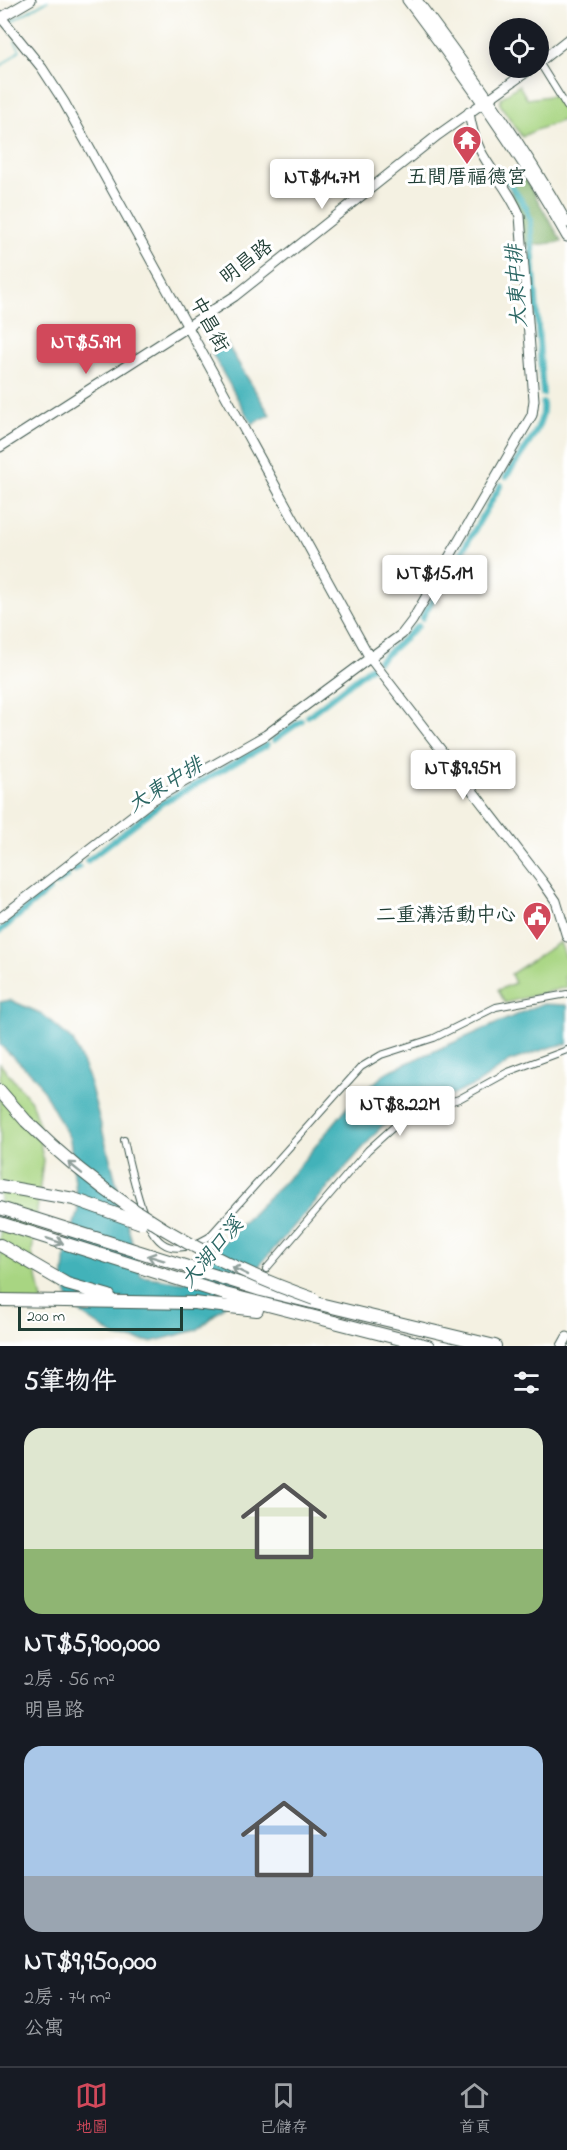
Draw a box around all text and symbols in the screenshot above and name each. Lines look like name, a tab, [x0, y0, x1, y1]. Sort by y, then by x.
map controls	[489, 18, 549, 78]
button: locate	[489, 18, 549, 78]
temple icon: 五間厝福德宮	[451, 124, 483, 166]
pin: NT$14.7M	[260, 159, 384, 210]
text: NT$14.7M	[284, 164, 360, 193]
place label: 五間厝福德宮	[407, 164, 527, 193]
street label: 明昌路	[214, 233, 280, 293]
water label: 大東中排	[500, 241, 536, 329]
street label: 中昌街	[181, 292, 235, 358]
pin: NT$5.9M	[31, 324, 141, 375]
text: NT$5.9M	[51, 329, 121, 358]
pin: NT$15.1M	[373, 555, 497, 606]
text: NT$15.1M	[396, 560, 474, 589]
water label: 大東中排	[122, 750, 211, 821]
pin: NT$9.95M	[401, 750, 525, 801]
text: NT$9.95M	[425, 755, 501, 784]
public building icon: 二重溝活動中心	[521, 900, 553, 942]
place label: 二重溝活動中心	[376, 902, 516, 931]
pin: NT$8.22M	[338, 1086, 462, 1137]
text: NT$8.22M	[360, 1091, 440, 1120]
one-way arrow	[68, 1161, 84, 1174]
water label: 大湖口溪	[175, 1210, 252, 1295]
one-way arrow	[45, 1237, 64, 1248]
one-way arrow	[147, 1252, 166, 1263]
one-way arrow	[232, 1264, 250, 1276]
scale bar	[18, 1304, 183, 1332]
text: 200 m	[27, 1305, 65, 1329]
text: 5筆物件	[24, 1364, 117, 1402]
icon: filters	[510, 1366, 543, 1399]
icon: home	[230, 1467, 338, 1575]
text: NT$5,900,000	[24, 1626, 160, 1664]
text: 2房 · 56 m²	[24, 1666, 115, 1695]
text: 明昌路	[24, 1697, 84, 1726]
icon: home	[230, 1785, 338, 1893]
text: NT$9,950,000	[24, 1944, 157, 1982]
text: 2房 · 74 m²	[24, 1984, 111, 2013]
text: 公寓	[24, 2015, 64, 2044]
tab: 地圖	[75, 2079, 108, 2140]
tab: 已儲存	[259, 2079, 307, 2140]
tab: 首頁	[458, 2079, 491, 2140]

